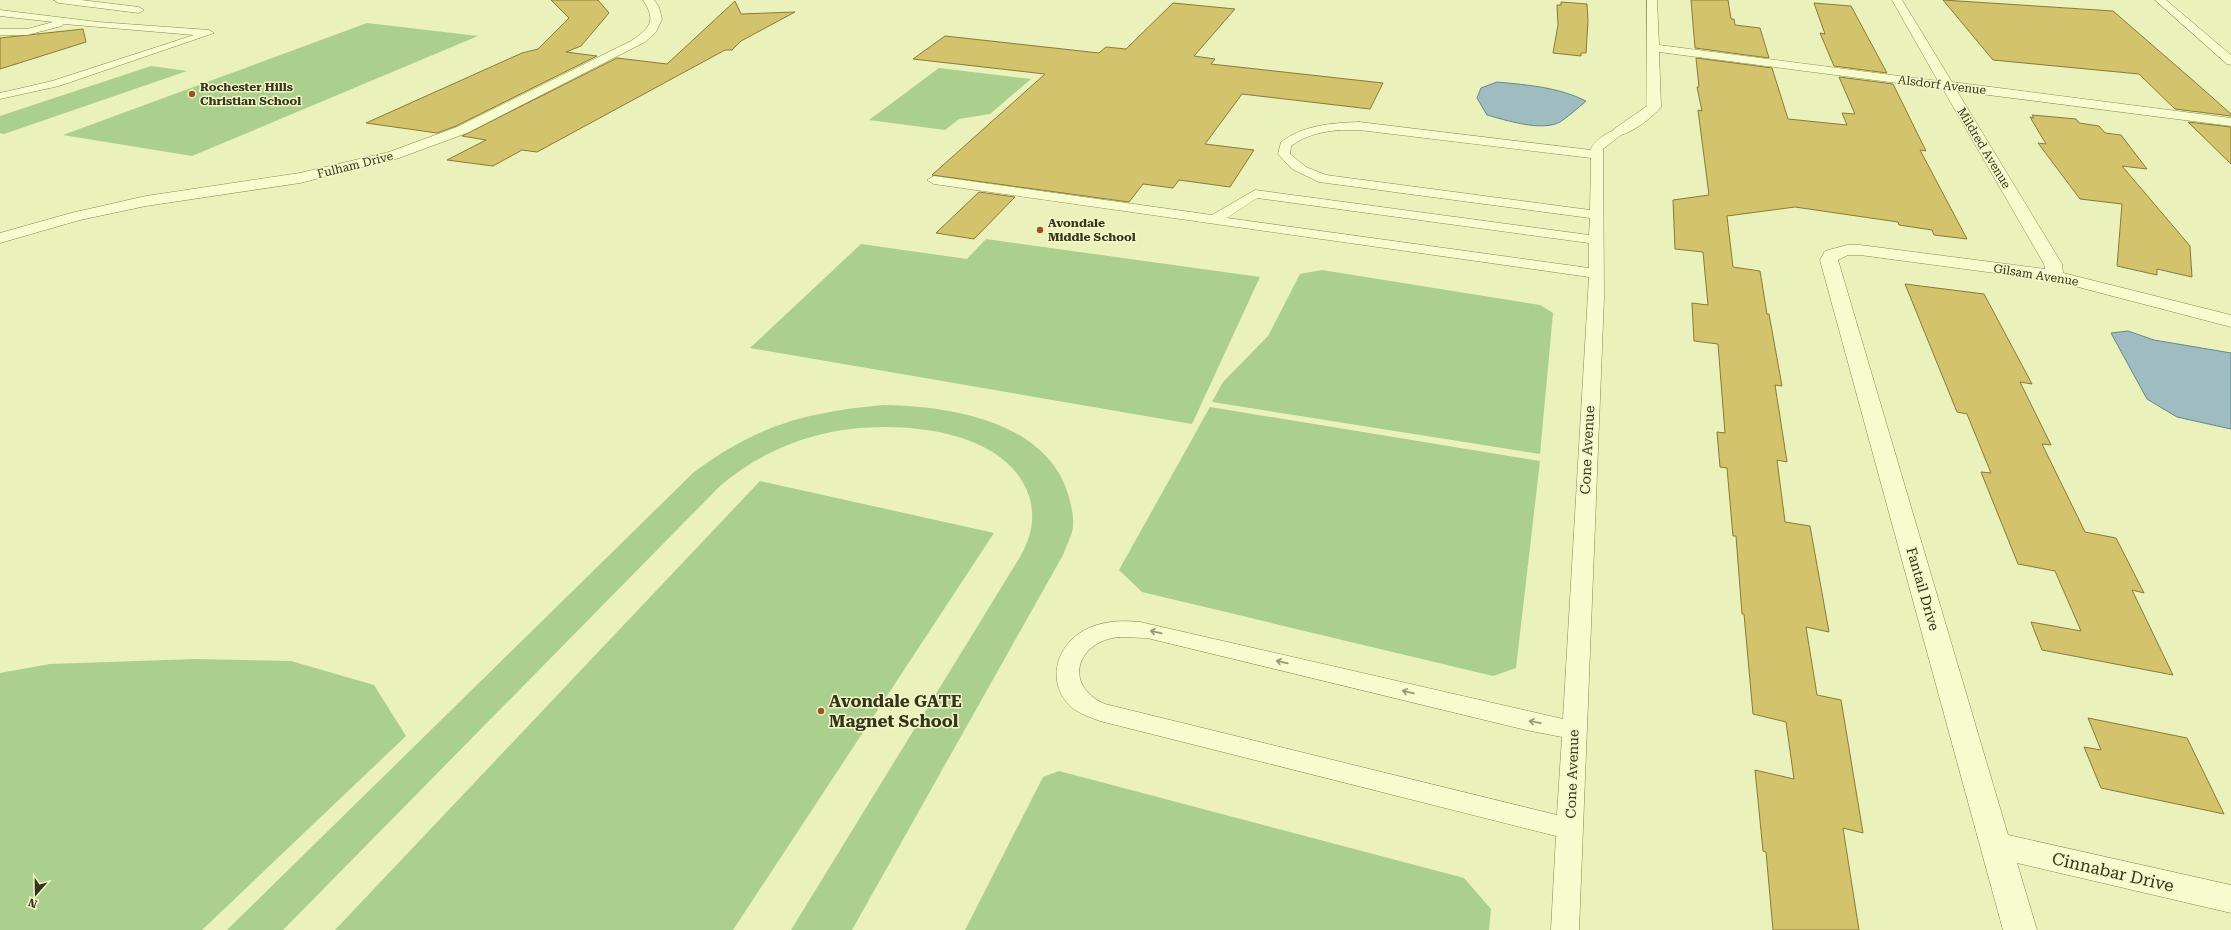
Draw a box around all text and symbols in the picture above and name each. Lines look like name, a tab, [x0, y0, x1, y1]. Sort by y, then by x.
street label: Alsdorf Avenue	[1897, 73, 1987, 97]
place label: Rochester Hills Christian School	[200, 80, 301, 108]
marker: Rochester Hills Christian School	[187, 89, 197, 99]
street label: Mildred Avenue	[1954, 105, 2014, 191]
street label: Fulham Drive	[315, 149, 395, 181]
place label: Avondale Middle School	[1048, 216, 1136, 244]
marker: Avondale Middle School	[1035, 225, 1045, 235]
street label: Gilsam Avenue	[1992, 261, 2080, 289]
street label: Cone Avenue	[1577, 405, 1597, 495]
street label: Fantail Drive	[1903, 545, 1943, 633]
one-way arrow	[1149, 627, 1162, 635]
one-way arrow	[1276, 658, 1289, 665]
one-way arrow	[1402, 688, 1415, 696]
place label: Avondale GATE Magnet School	[829, 691, 962, 731]
marker: Avondale GATE Magnet School	[816, 706, 826, 716]
one-way arrow	[1529, 718, 1542, 726]
street label: Cone Avenue	[1562, 729, 1582, 819]
street label: Cinnabar Drive	[2050, 848, 2176, 896]
north arrow	[16, 874, 56, 914]
text: N	[26, 895, 39, 910]

